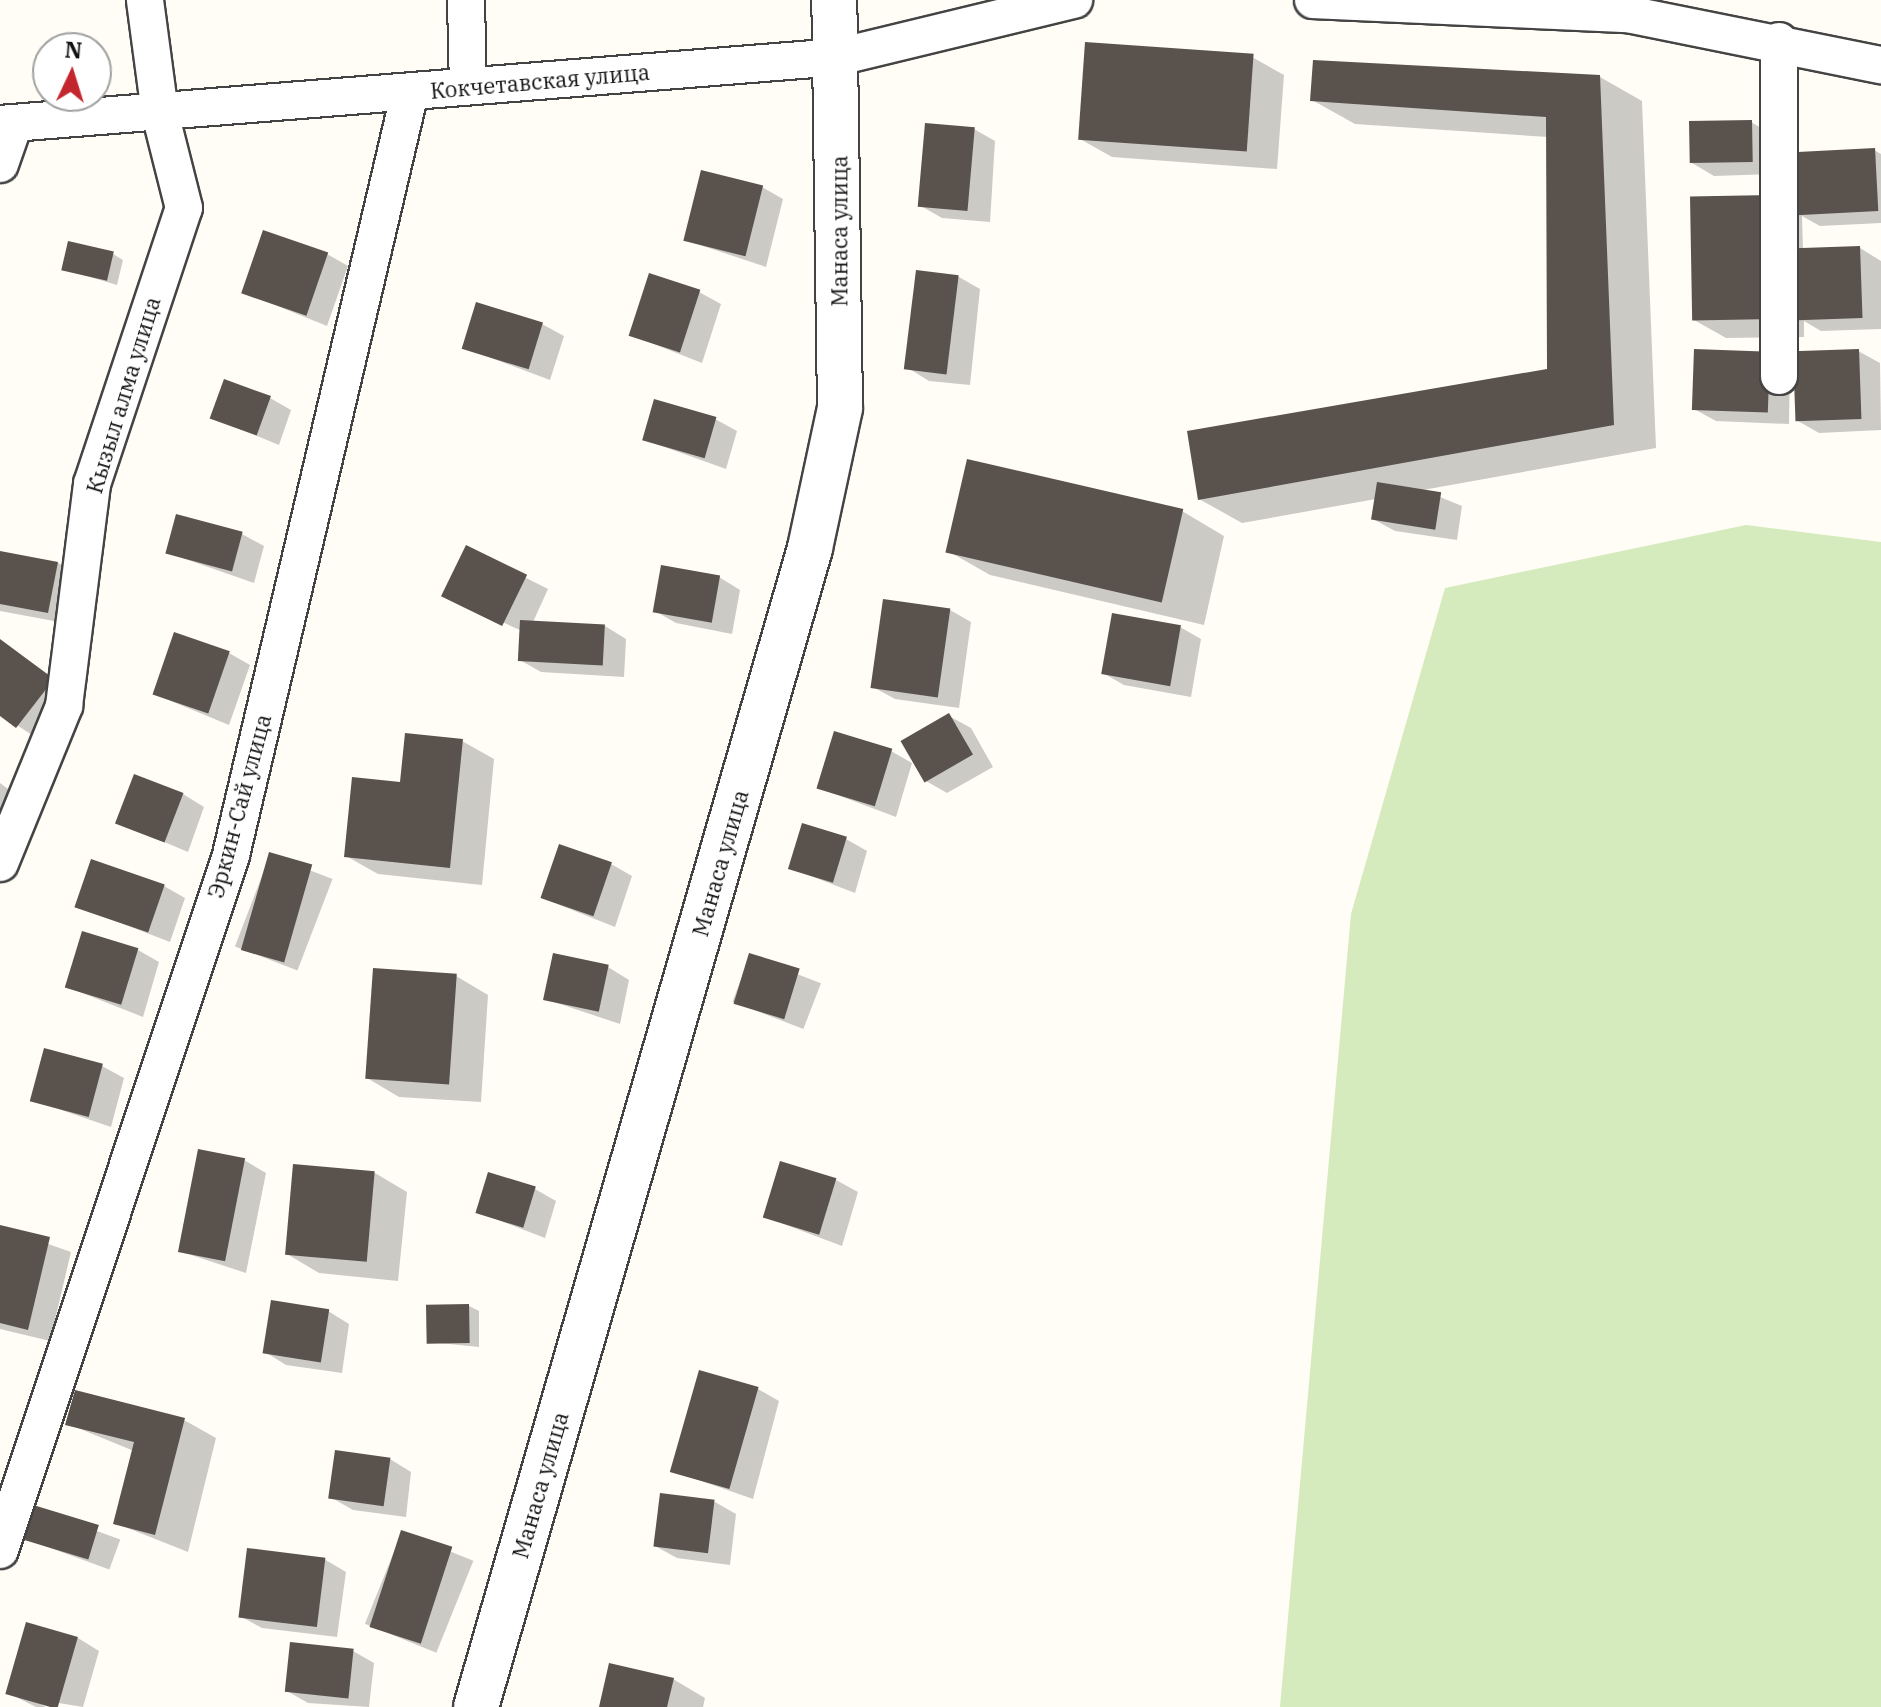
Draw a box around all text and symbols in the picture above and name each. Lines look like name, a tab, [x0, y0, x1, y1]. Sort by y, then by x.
north arrow	[32, 32, 112, 112]
text: N	[64, 34, 83, 65]
street label: Кокчетавская улица	[429, 58, 651, 104]
street label: Манаса улица	[826, 155, 852, 307]
street label: Кызыл алма улица	[81, 294, 165, 496]
street label: Эркин-Сай улица	[202, 711, 276, 901]
street label: Манаса улица	[686, 787, 754, 939]
street label: Манаса улица	[506, 1409, 574, 1561]

